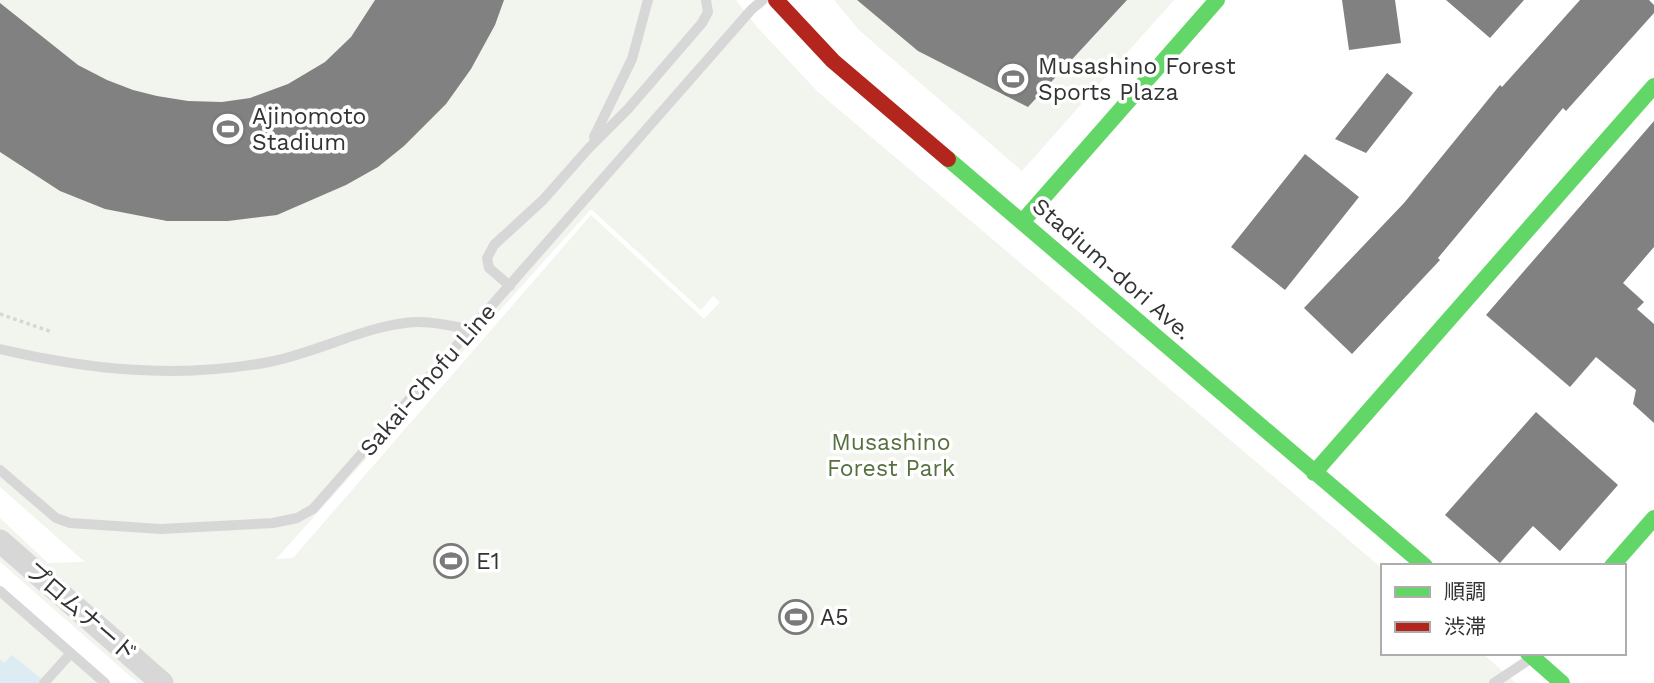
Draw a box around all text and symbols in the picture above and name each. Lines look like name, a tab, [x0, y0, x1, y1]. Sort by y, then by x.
place label: Musashino Forest Sports Plaza	[1038, 53, 1236, 106]
sports icon: Musashino Forest Sports Plaza	[994, 60, 1032, 98]
place label: Ajinomoto Stadium	[252, 103, 366, 156]
sports icon: Ajinomoto Stadium	[209, 110, 247, 148]
street label: Stadium-dori Ave.	[1027, 192, 1197, 346]
street label: Sakai-Chofu Line	[354, 298, 502, 462]
park label: Musashino Forest Park	[827, 429, 955, 482]
sports icon: E1	[432, 542, 470, 580]
place label: E1	[476, 548, 500, 575]
street label: プロムナード	[20, 557, 142, 667]
legend	[1381, 564, 1626, 655]
text: 順調	[1444, 579, 1486, 604]
sports icon: A5	[777, 598, 815, 636]
place label: A5	[820, 604, 849, 631]
text: 渋滞	[1444, 614, 1486, 639]

